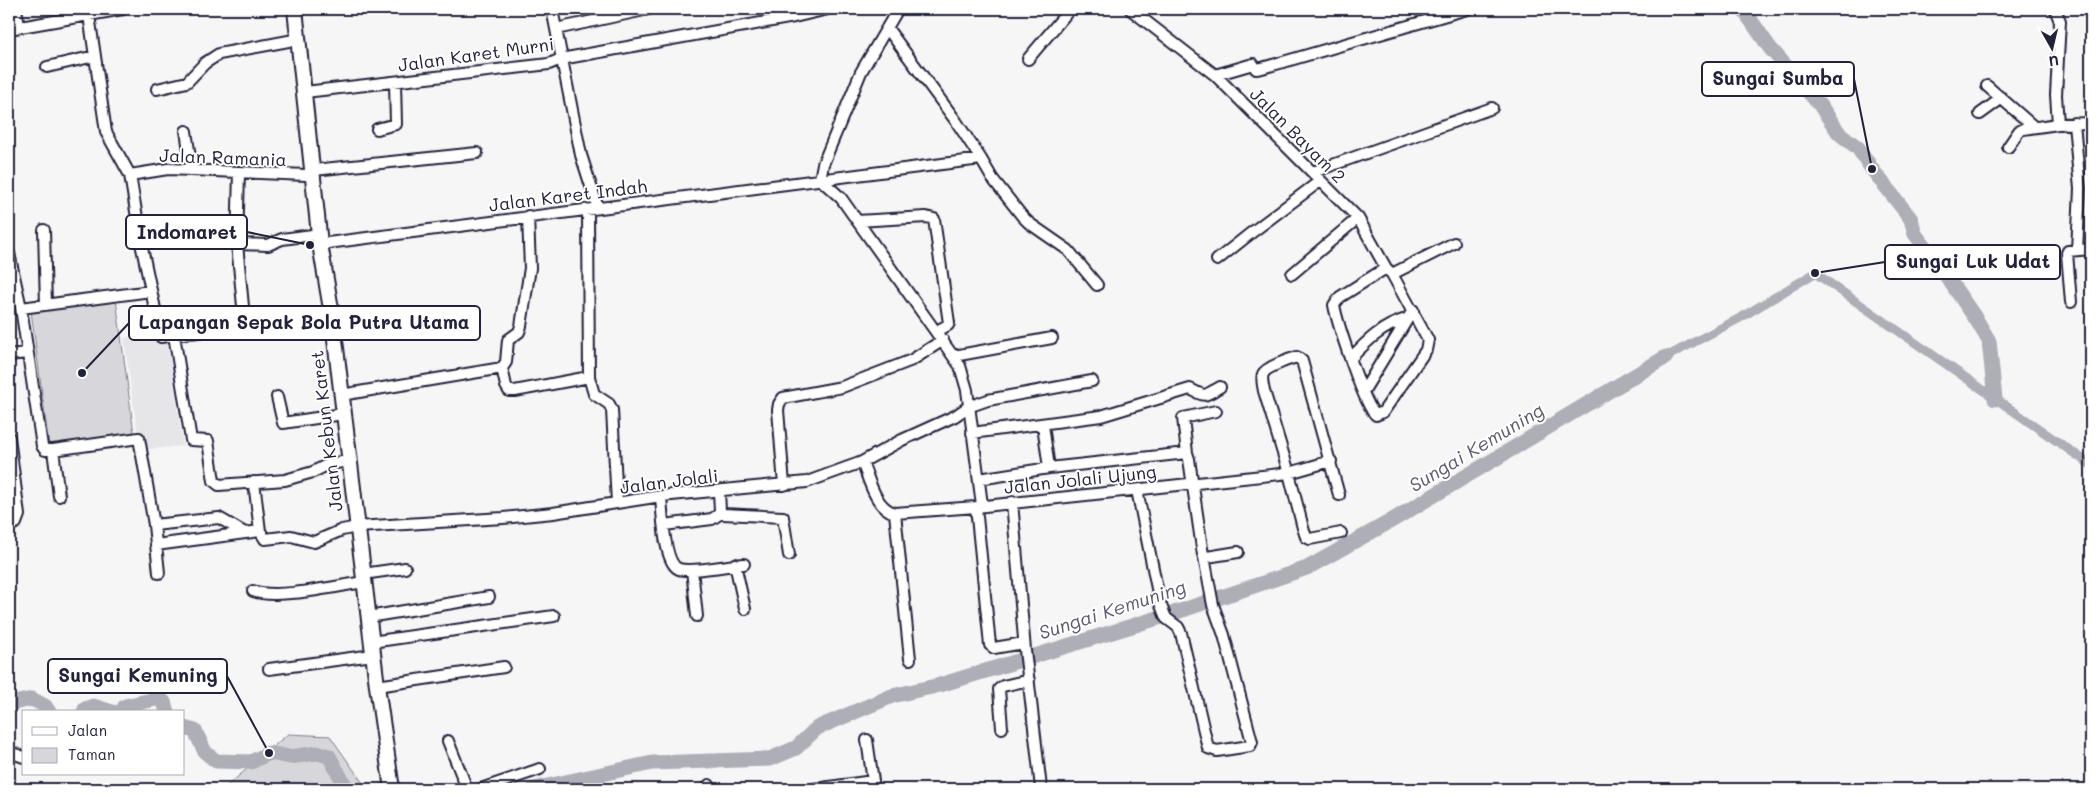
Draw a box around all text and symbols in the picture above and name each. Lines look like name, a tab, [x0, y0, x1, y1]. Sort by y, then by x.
north arrow	[2028, 22, 2078, 72]
street label: Jalan Karet Murni	[396, 31, 556, 77]
text: U	[2048, 51, 2060, 71]
callout: Sungai Sumba	[1702, 62, 1854, 96]
text: Sungai Sumba	[1712, 65, 1844, 90]
street label: Jalan Bayam 2	[1245, 82, 1351, 188]
street label: Jalan Ramania	[159, 143, 287, 171]
street label: Jalan Karet Indah	[488, 173, 648, 217]
callout: Indomaret	[126, 215, 247, 249]
text: Indomaret	[137, 219, 237, 244]
callout: Sungai Luk Udat	[1885, 245, 2060, 279]
text: Sungai Luk Udat	[1896, 248, 2050, 273]
callout: Lapangan Sepak Bola Putra Utama	[129, 306, 480, 340]
text: Lapangan Sepak Bola Putra Utama	[139, 309, 469, 334]
street label: Jalan Kebun Karet	[304, 349, 348, 513]
water label: Sungai Kemuning	[1404, 397, 1548, 497]
street label: Jalan Jolali Ujung	[1003, 459, 1157, 499]
street label: Jalan Jolali	[618, 463, 720, 499]
water label: Sungai Kemuning	[1035, 573, 1189, 645]
callout: Sungai Kemuning	[48, 659, 227, 693]
text: Sungai Kemuning	[58, 662, 218, 687]
legend	[22, 710, 185, 776]
text: Jalan	[68, 720, 107, 740]
text: Taman	[68, 744, 115, 764]

